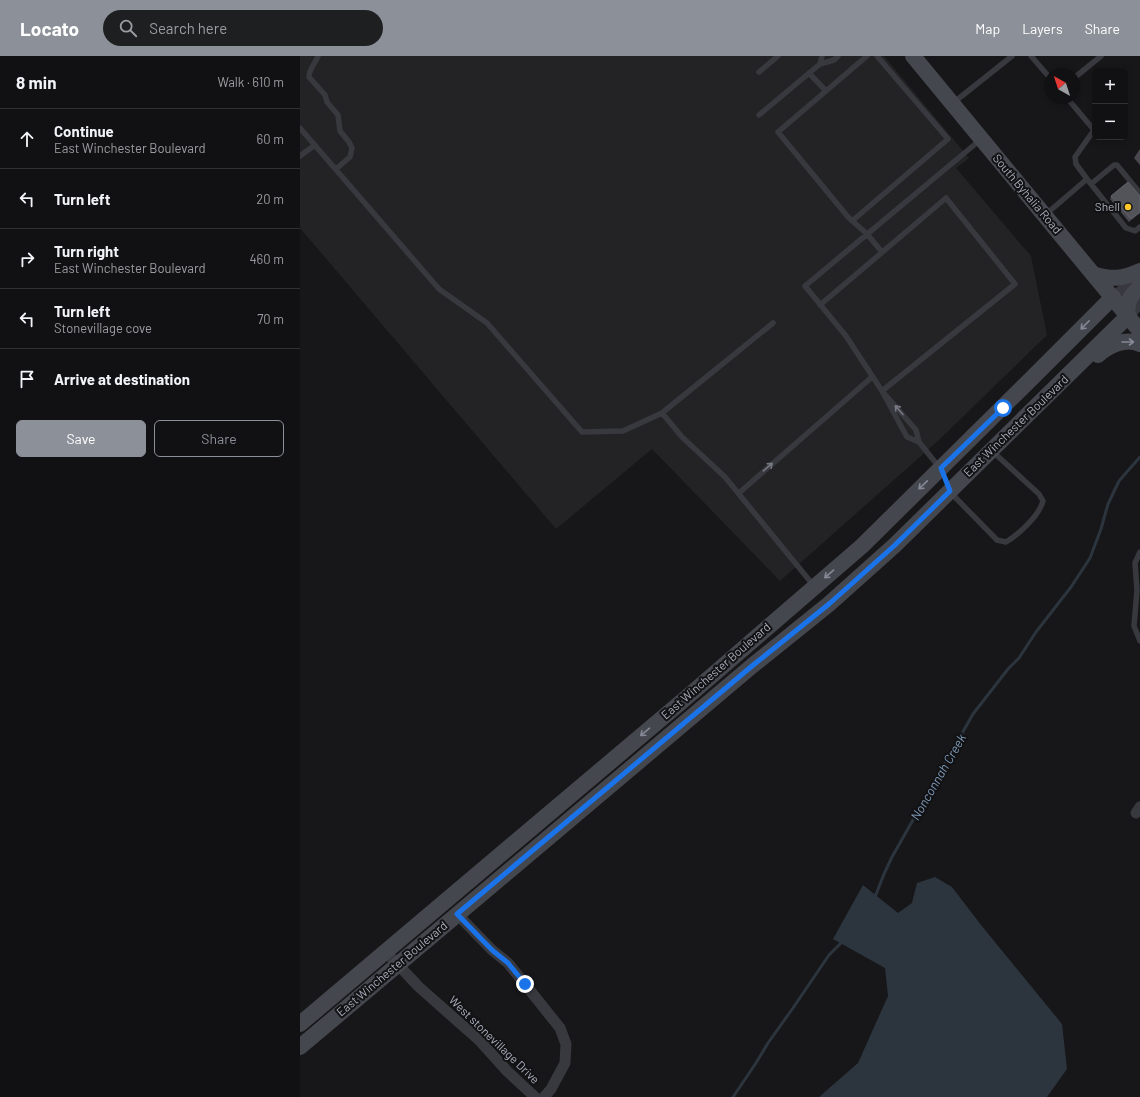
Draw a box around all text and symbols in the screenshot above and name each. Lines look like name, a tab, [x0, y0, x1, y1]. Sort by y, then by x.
search box	[103, 10, 383, 46]
text: Locato	[20, 17, 79, 40]
icon: search	[117, 17, 139, 39]
text: Search here	[149, 19, 227, 37]
text: Map	[975, 20, 1000, 37]
text: Layers	[1022, 20, 1063, 37]
text: Share	[1085, 20, 1120, 37]
north arrow	[1044, 68, 1080, 104]
map controls	[1092, 68, 1128, 140]
button: +	[1092, 68, 1128, 104]
text: 8 min	[16, 72, 56, 92]
text: Walk · 610 m	[217, 74, 284, 90]
button: −	[1092, 104, 1128, 140]
text: Continue	[54, 122, 114, 140]
icon: ahead	[16, 128, 38, 150]
text: 60 m	[257, 131, 284, 147]
text: East Winchester Boulevard	[54, 140, 206, 156]
street label: South Byhalia Road	[990, 151, 1065, 236]
icon: left	[16, 188, 38, 210]
text: Turn left	[54, 190, 110, 208]
text: 20 m	[256, 191, 284, 207]
place label: Shell	[1095, 199, 1120, 213]
marker: Shell	[1123, 202, 1133, 212]
text: Turn right	[54, 242, 119, 260]
icon: right	[16, 248, 38, 270]
text: 460 m	[249, 251, 284, 267]
text: East Winchester Boulevard	[54, 260, 206, 276]
text: Turn left	[54, 302, 110, 320]
icon: left	[16, 308, 38, 330]
text: 70 m	[257, 311, 284, 327]
text: Stonevillage cove	[54, 320, 152, 336]
one-way arrow	[1080, 320, 1090, 330]
one-way arrow	[1121, 338, 1134, 346]
icon: arrive	[16, 368, 38, 390]
text: Arrive at destination	[54, 370, 190, 388]
street label: East Winchester Boulevard	[960, 372, 1071, 479]
route start	[994, 399, 1012, 417]
one-way arrow	[894, 405, 903, 416]
button: Save	[16, 420, 146, 457]
button: Share	[154, 420, 284, 457]
one-way arrow	[763, 463, 773, 472]
one-way arrow	[918, 481, 928, 490]
one-way arrow	[823, 570, 834, 579]
street label: East Winchester Boulevard	[658, 619, 773, 721]
one-way arrow	[640, 728, 650, 737]
water label: Nonconnah Creek	[907, 730, 970, 823]
street label: East Winchester Boulevard	[333, 918, 449, 1019]
route end	[516, 975, 534, 993]
street label: West stonevillage Drive	[447, 992, 543, 1086]

